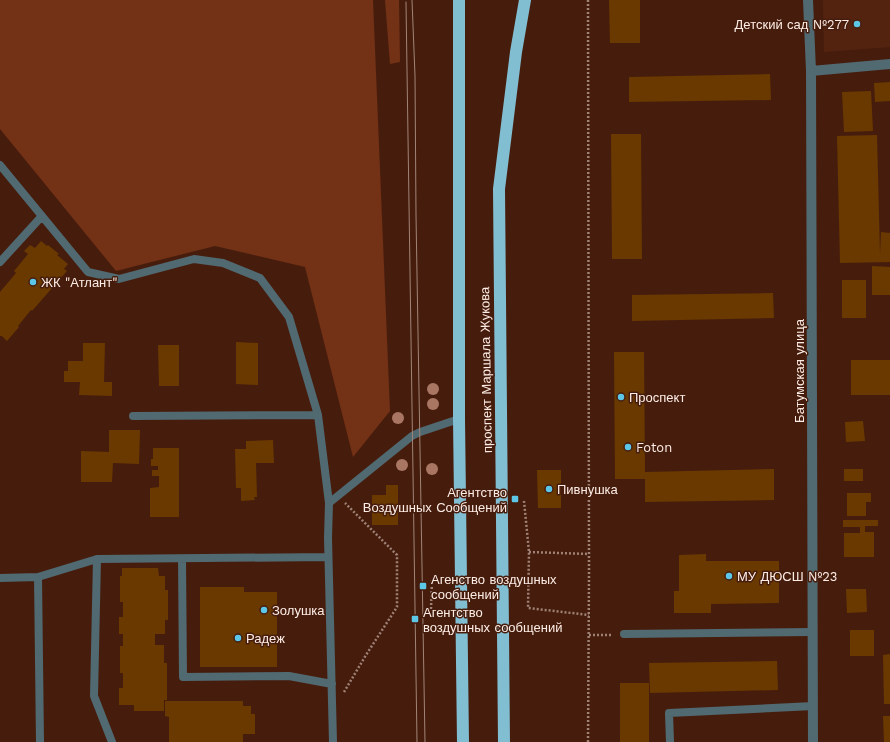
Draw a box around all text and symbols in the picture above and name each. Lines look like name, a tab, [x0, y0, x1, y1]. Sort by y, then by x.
place label: Детский сад №277	[735, 17, 849, 32]
marker: Детский сад №277	[852, 19, 862, 29]
place label: ЖК "Атлант"	[41, 275, 118, 290]
marker: ЖК "Атлант"	[28, 277, 38, 287]
street label: проспект Маршала Жукова	[477, 286, 495, 453]
street label: Батумская улица	[792, 318, 807, 423]
place label: Проспект	[629, 390, 685, 405]
marker: Проспект	[616, 392, 626, 402]
place label: Foton	[636, 440, 672, 455]
marker: Foton	[623, 442, 633, 452]
place label: Пивнушка	[557, 482, 619, 497]
marker: Пивнушка	[544, 484, 554, 494]
place label: Агентство Воздушных Сообщений	[363, 485, 507, 515]
marker: Агентство Воздушных Сообщений	[510, 494, 520, 504]
place label: МУ ДЮСШ №23	[737, 569, 837, 584]
marker: МУ ДЮСШ №23	[724, 571, 734, 581]
place label: Агенство воздушных сообщений	[431, 572, 557, 602]
marker: Агенство воздушных сообщений	[418, 581, 428, 591]
place label: Золушка	[272, 603, 325, 618]
marker: Золушка	[259, 605, 269, 615]
place label: Агентство воздушных сообщений	[423, 605, 563, 635]
marker: Агентство воздушных сообщений	[410, 614, 420, 624]
place label: Радеж	[246, 631, 285, 646]
marker: Радеж	[233, 633, 243, 643]

